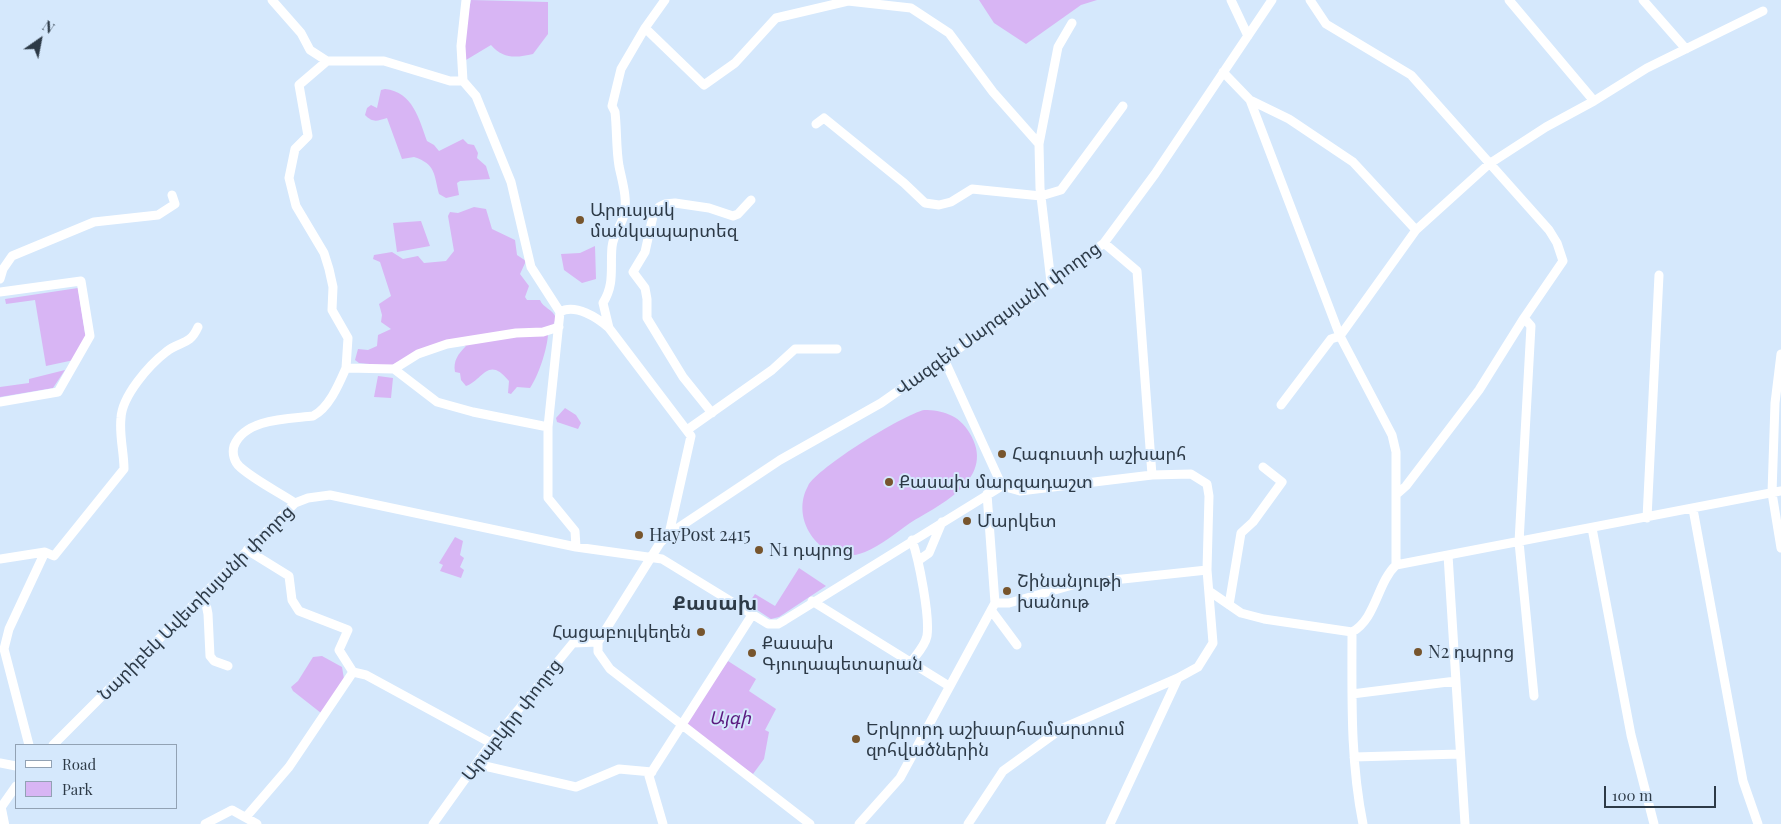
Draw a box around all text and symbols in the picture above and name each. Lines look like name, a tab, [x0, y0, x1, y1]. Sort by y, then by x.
north arrow	[15, 15, 65, 65]
text: N	[39, 16, 58, 38]
place label: Արուսյակ մանկապարտեզ	[590, 199, 738, 242]
marker: Արուսյակ մանկապարտեզ	[574, 214, 586, 226]
street label: Վազգեն Սարգսյանի փողոց	[891, 237, 1105, 401]
place label: Հագուստի աշխարհ	[1012, 443, 1186, 465]
marker: Հագուստի աշխարհ	[996, 448, 1008, 460]
place label: Քասախ մարզադաշտ	[899, 471, 1093, 493]
marker: Քասախ մարզադաշտ	[883, 476, 895, 488]
street label: Նարիբեկ Ավետիսյանի փողոց	[94, 501, 298, 705]
place label: Մարկետ	[977, 510, 1056, 532]
marker: Մարկետ	[961, 515, 973, 527]
place label: HayPost 2415	[649, 524, 751, 546]
marker: HayPost 2415	[633, 529, 645, 541]
place label: N1 դպրոց	[769, 539, 853, 561]
marker: N1 դպրոց	[753, 544, 765, 556]
place label: Շինանյութի խանութ	[1017, 570, 1121, 612]
marker: Շինանյութի խանութ	[1001, 585, 1013, 597]
district label: Քասախ	[673, 592, 757, 616]
place label: Հացաբուլկեղեն	[552, 621, 691, 643]
marker: Հացաբուլկեղեն	[695, 626, 707, 638]
place label: Քասախ Գյուղապետարան	[762, 632, 923, 674]
place label: N2 դպրոց	[1428, 641, 1514, 663]
marker: N2 դպրոց	[1412, 646, 1424, 658]
marker: Քասախ Գյուղապետարան	[746, 647, 758, 659]
street label: Արաբկիր փողոց	[458, 655, 566, 785]
park label: Այգի	[709, 707, 751, 729]
place label: Երկրորդ աշխարհամարտում զոհվածներին	[866, 718, 1125, 761]
marker: Երկրորդ աշխարհամարտում զոհվածներին	[850, 733, 862, 745]
legend	[15, 744, 178, 809]
text: Road	[62, 754, 96, 774]
scale bar	[1606, 776, 1718, 808]
text: Park	[62, 779, 93, 799]
text: 100 m	[1612, 785, 1653, 805]

